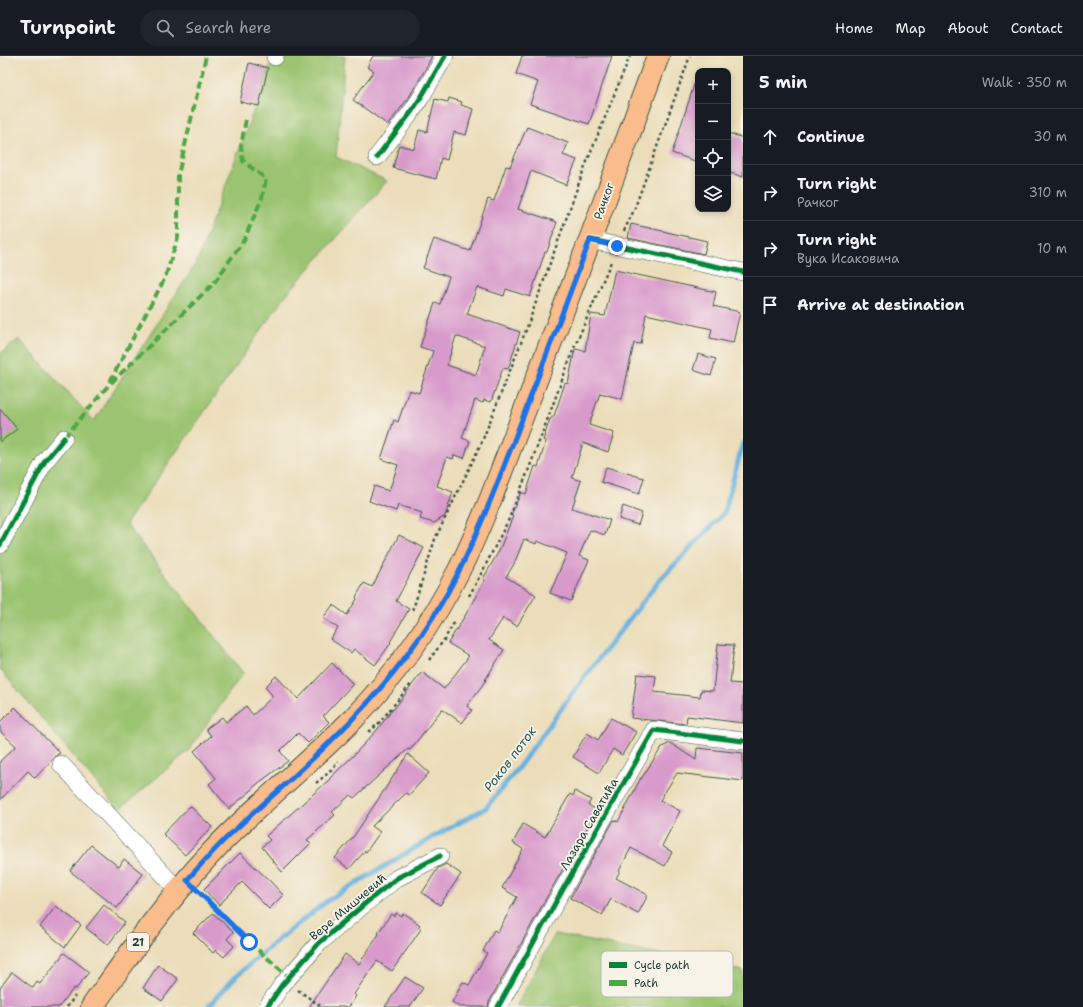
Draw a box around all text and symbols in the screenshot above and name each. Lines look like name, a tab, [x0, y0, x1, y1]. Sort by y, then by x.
search box	[140, 10, 420, 46]
text: Turnpoint	[20, 15, 116, 40]
icon: search	[154, 17, 176, 39]
text: Search here	[186, 18, 271, 38]
text: Home	[835, 19, 874, 37]
text: Map	[896, 19, 926, 37]
text: About	[948, 19, 989, 37]
text: Contact	[1011, 19, 1063, 37]
map controls	[695, 68, 731, 212]
button: +	[695, 68, 731, 104]
text: 5 min	[759, 71, 807, 93]
text: Walk · 350 m	[982, 74, 1067, 91]
button: −	[695, 104, 731, 140]
icon: ahead	[759, 126, 781, 148]
text: Continue	[797, 127, 865, 147]
text: 30 m	[1033, 128, 1067, 145]
button: locate	[695, 140, 731, 176]
text: Turn right	[797, 174, 877, 194]
button: layers	[695, 176, 731, 212]
street label: Рачког	[590, 179, 618, 222]
icon: right	[759, 182, 781, 204]
text: 310 m	[1029, 184, 1067, 201]
text: Рачког	[797, 194, 839, 211]
text: Turn right	[797, 230, 877, 250]
route end	[608, 237, 626, 255]
icon: right	[759, 238, 781, 260]
text: 10 m	[1037, 240, 1067, 257]
text: Вука Исаковича	[797, 250, 899, 267]
icon: arrive	[759, 294, 781, 316]
text: Arrive at destination	[797, 295, 965, 315]
water label: Роков поток	[480, 722, 541, 795]
street label: Лазара Саватића	[556, 775, 622, 873]
street label: Вере Мишчевић	[306, 870, 390, 944]
road number: 21	[127, 933, 149, 951]
route start	[240, 933, 258, 951]
legend	[601, 951, 733, 997]
text: Cycle path	[634, 958, 690, 973]
text: Path	[634, 976, 658, 991]

